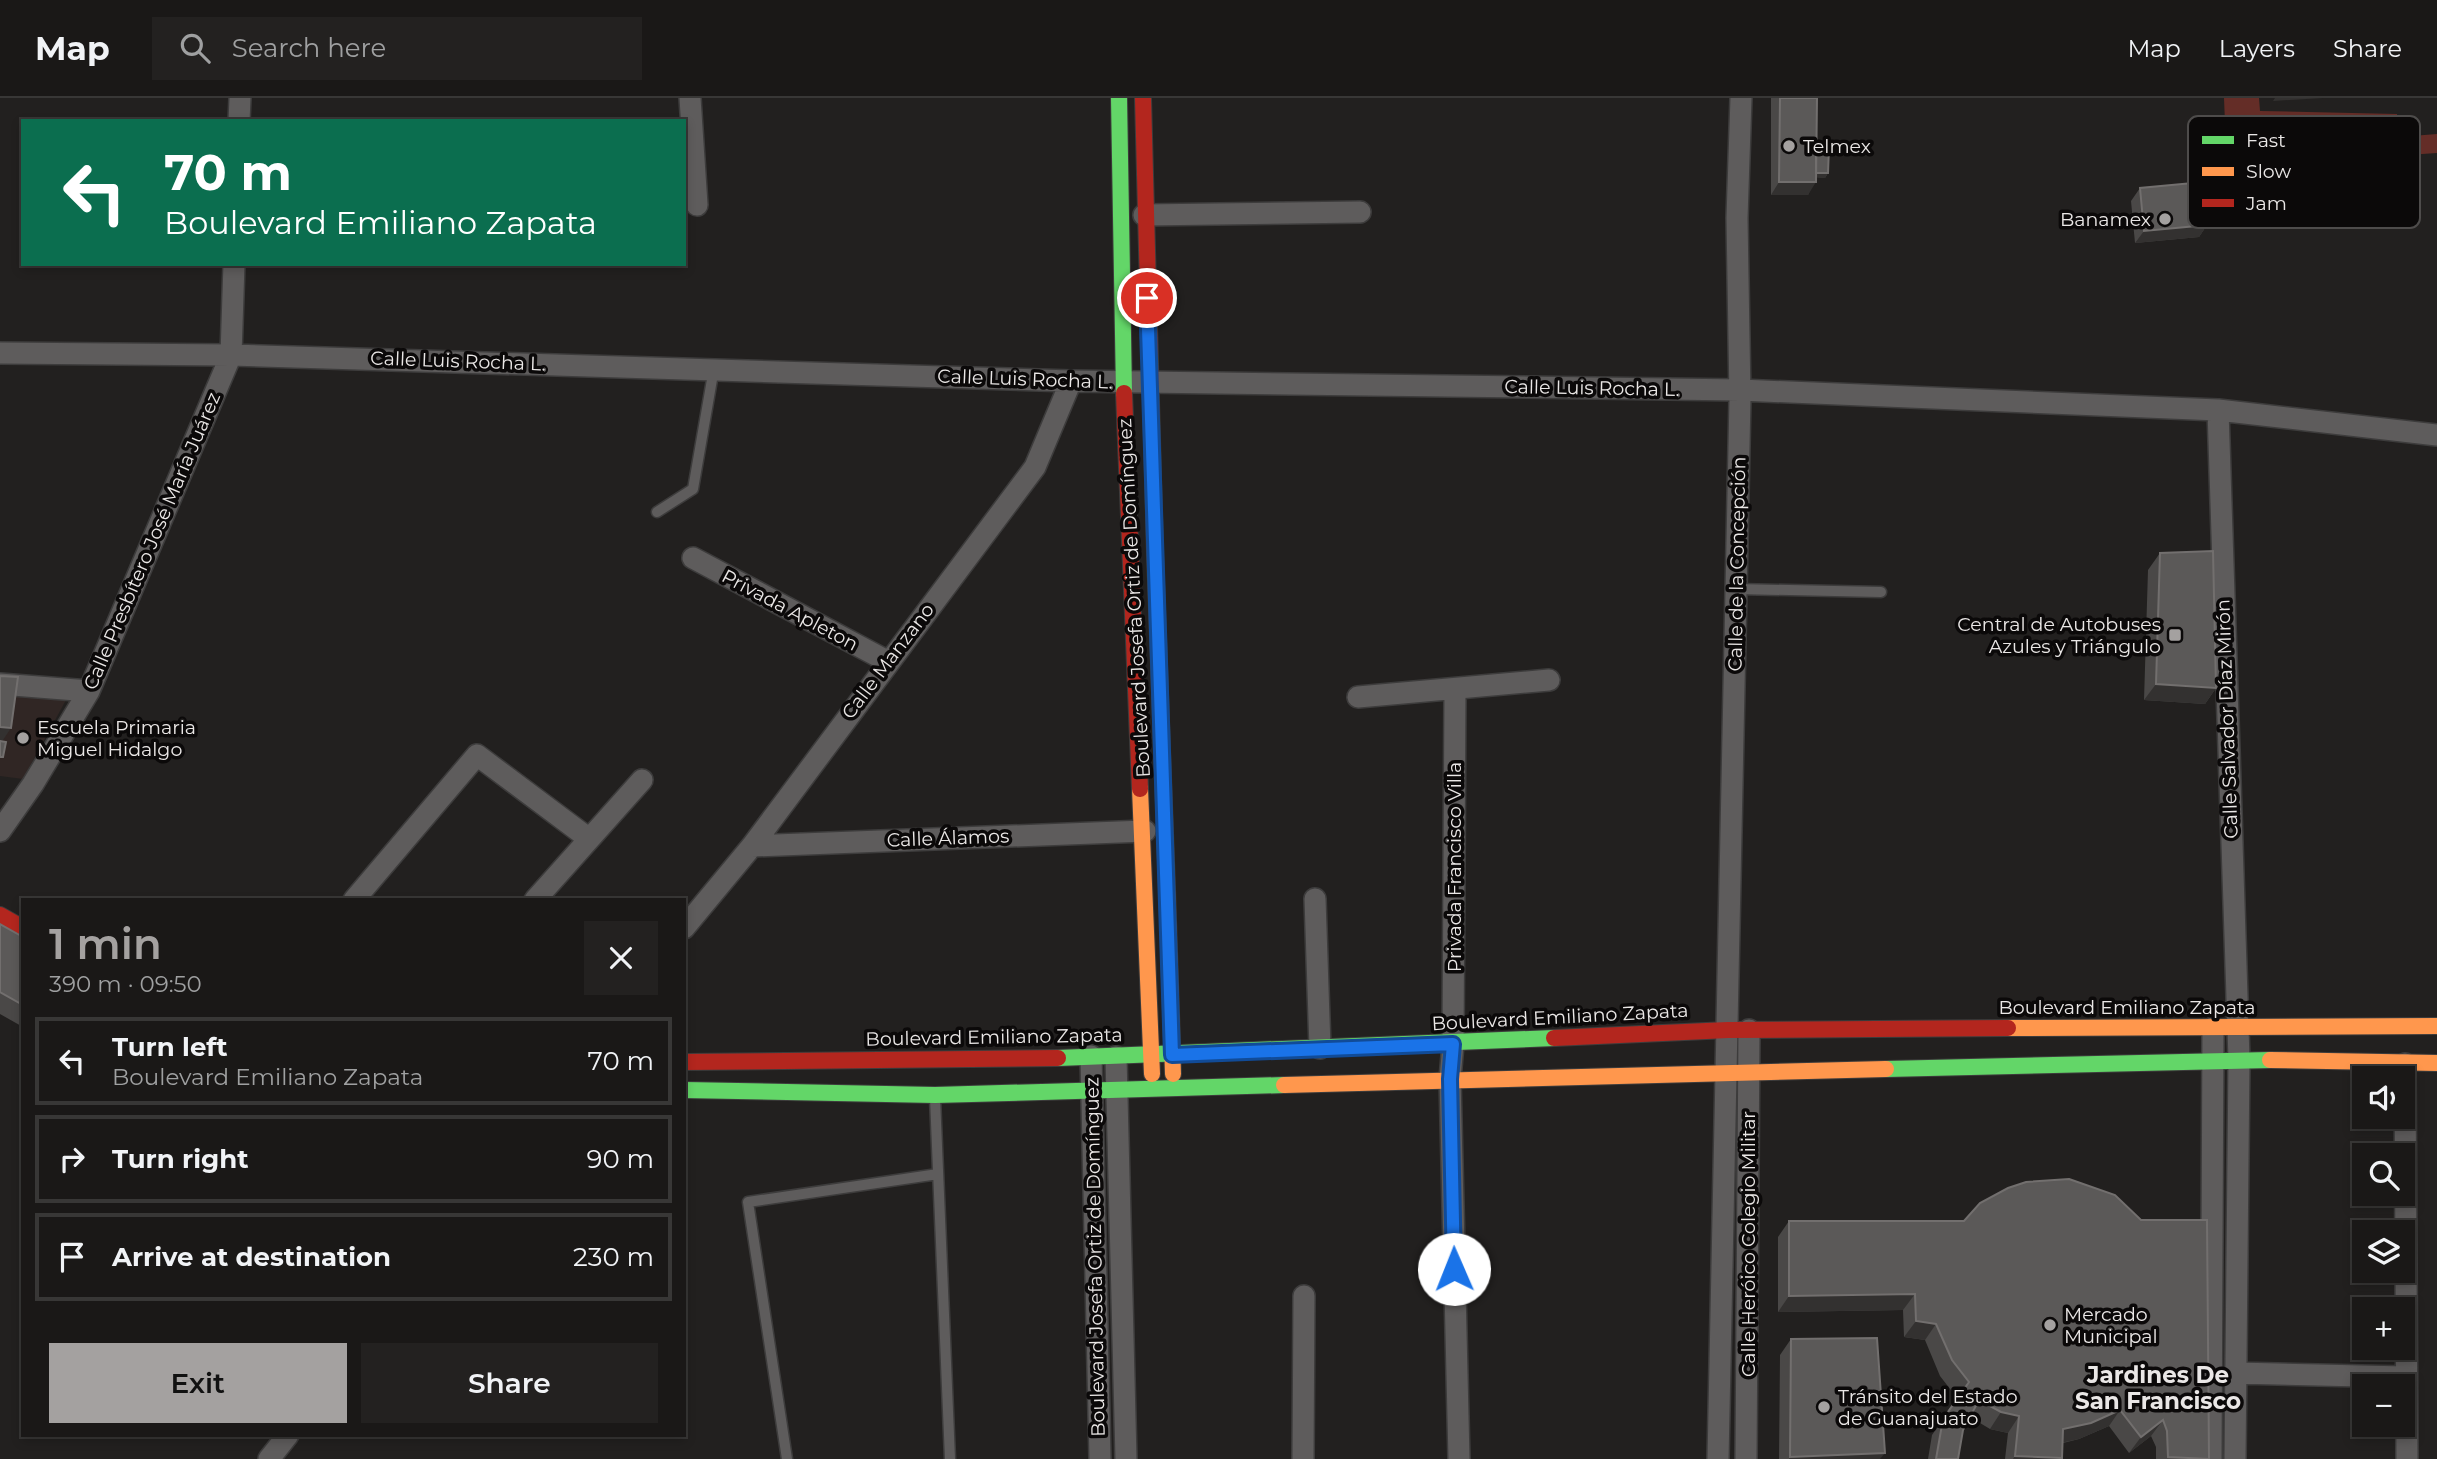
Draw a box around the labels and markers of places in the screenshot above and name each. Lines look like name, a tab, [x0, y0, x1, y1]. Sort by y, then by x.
place label: Telmex	[1803, 135, 1871, 158]
marker: Telmex	[1781, 138, 1797, 154]
place label: Banamex	[2060, 208, 2151, 231]
marker: Banamex	[2157, 211, 2173, 227]
pin	[1117, 268, 1177, 328]
place label: Central de Autobuses Azules y Triángulo	[1957, 613, 2161, 658]
marker: Central de Autobuses Azules y Triángulo	[2167, 627, 2183, 643]
place label: Escuela Primaria Miguel Hidalgo	[37, 716, 196, 761]
marker: Escuela Primaria Miguel Hidalgo	[15, 730, 31, 746]
place label: Mercado Municipal	[2064, 1303, 2158, 1348]
marker: Mercado Municipal	[2042, 1317, 2058, 1333]
place label: Tránsito del Estado de Guanajuato	[1838, 1385, 2018, 1430]
marker: Tránsito del Estado de Guanajuato	[1816, 1399, 1832, 1415]

